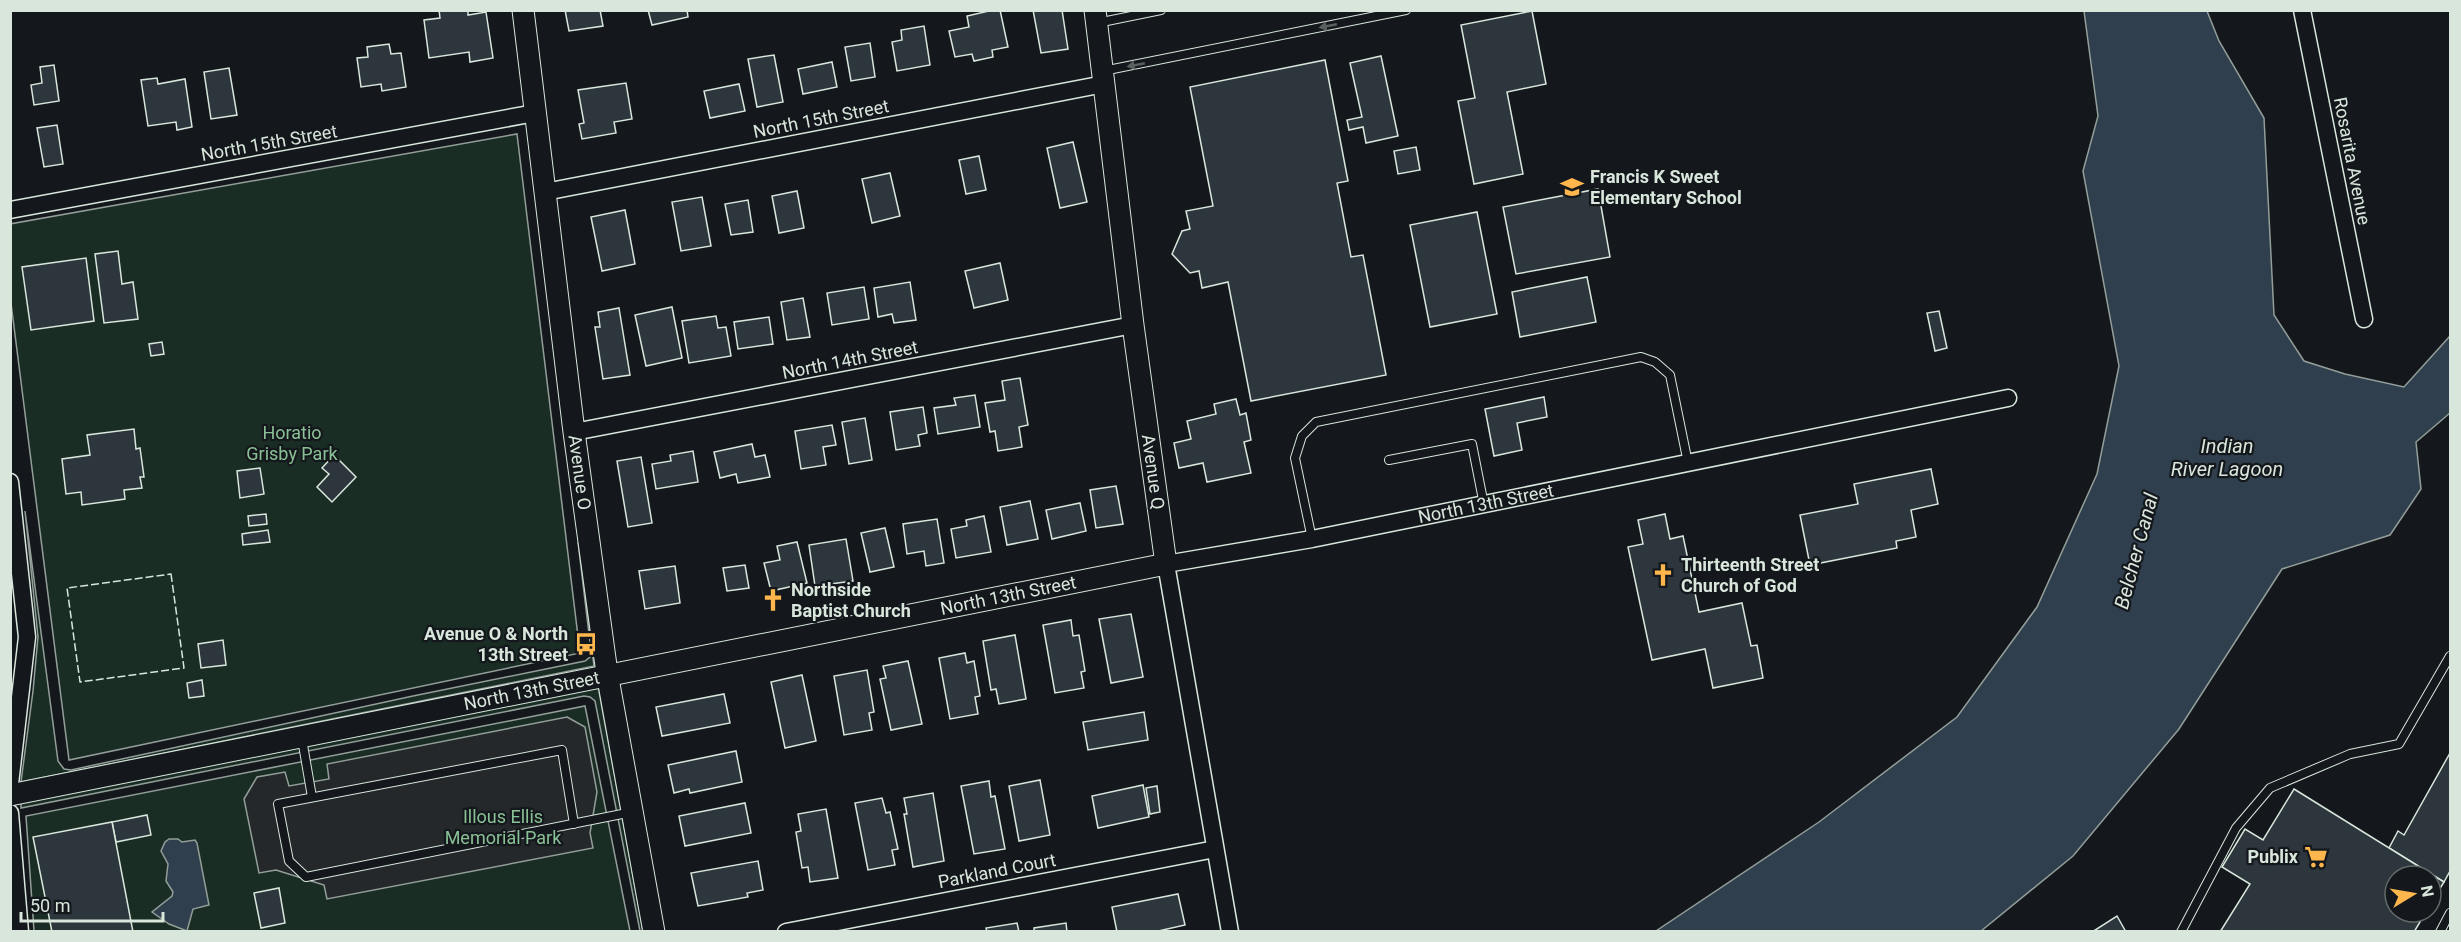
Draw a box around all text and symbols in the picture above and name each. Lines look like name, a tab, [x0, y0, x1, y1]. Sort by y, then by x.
one-way arrow	[1318, 22, 1337, 31]
one-way arrow	[1127, 61, 1146, 70]
street label: North 15th Street	[751, 95, 891, 142]
street label: Rosarita Avenue	[2330, 95, 2375, 227]
street label: North 15th Street	[199, 120, 339, 165]
place label: Francis K Sweet Elementary School	[1590, 166, 1742, 208]
school or university icon: Francis K Sweet Elementary School	[1559, 174, 1585, 200]
street label: North 14th Street	[780, 336, 920, 383]
park label: Horatio Grisby Park	[246, 422, 339, 464]
street label: Avenue Q	[1138, 433, 1169, 511]
street label: Avenue O	[565, 434, 596, 511]
water label: Indian River Lagoon	[2171, 434, 2283, 481]
street label: North 13th Street	[1416, 479, 1556, 527]
water label: Belcher Canal	[2109, 490, 2163, 612]
place label: Thirteenth Street Church of God	[1681, 554, 1819, 596]
church icon: Thirteenth Street Church of God	[1650, 562, 1676, 588]
street label: North 13th Street	[938, 571, 1078, 619]
place label: Northside Baptist Church	[791, 579, 911, 621]
church icon: Northside Baptist Church	[760, 587, 786, 613]
place label: Avenue O & North 13th Street	[424, 623, 568, 665]
bus stop icon: Avenue O & North 13th Street	[573, 631, 599, 657]
street label: North 13th Street	[462, 666, 601, 714]
park label: Illous Ellis Memorial Park	[445, 806, 562, 848]
supermarket icon: Publix	[2303, 844, 2329, 870]
place label: Publix	[2248, 846, 2299, 867]
street label: Parkland Court	[936, 849, 1058, 892]
north arrow	[2383, 864, 2443, 924]
text: N	[2417, 884, 2438, 899]
scale bar	[21, 885, 164, 923]
text: 50 m	[30, 895, 70, 916]

